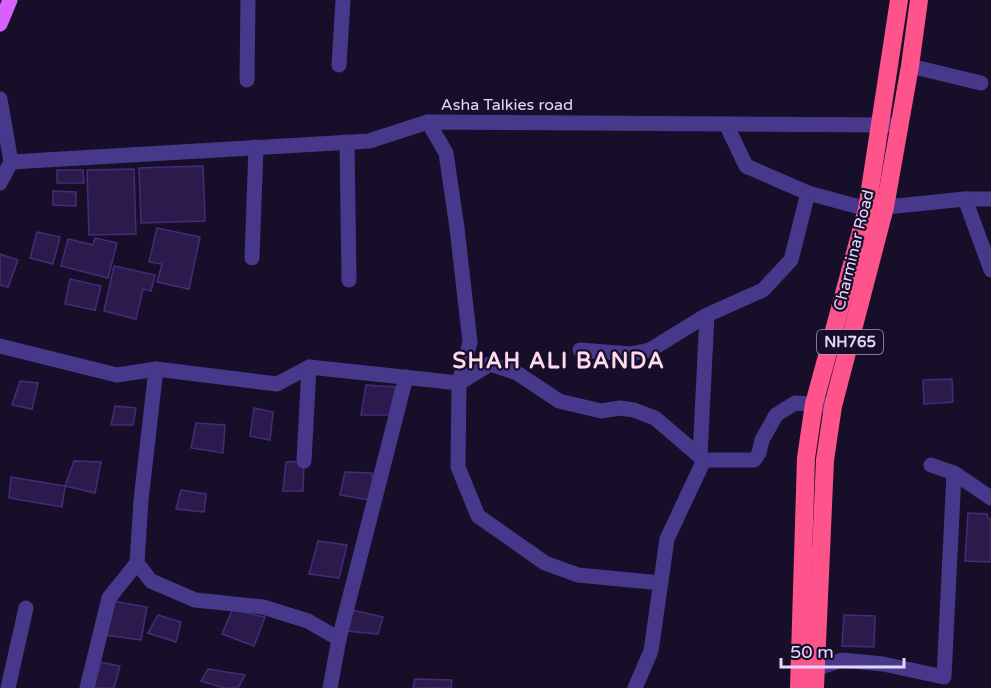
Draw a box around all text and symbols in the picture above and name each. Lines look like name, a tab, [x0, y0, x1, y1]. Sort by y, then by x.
street label: Asha Talkies road	[441, 95, 573, 115]
street label: Charminar Road	[829, 188, 879, 313]
road number: NH765	[817, 330, 883, 354]
district label: SHAH ALI BANDA	[453, 348, 665, 374]
scale bar	[781, 631, 904, 669]
text: 50 m	[790, 641, 834, 663]

